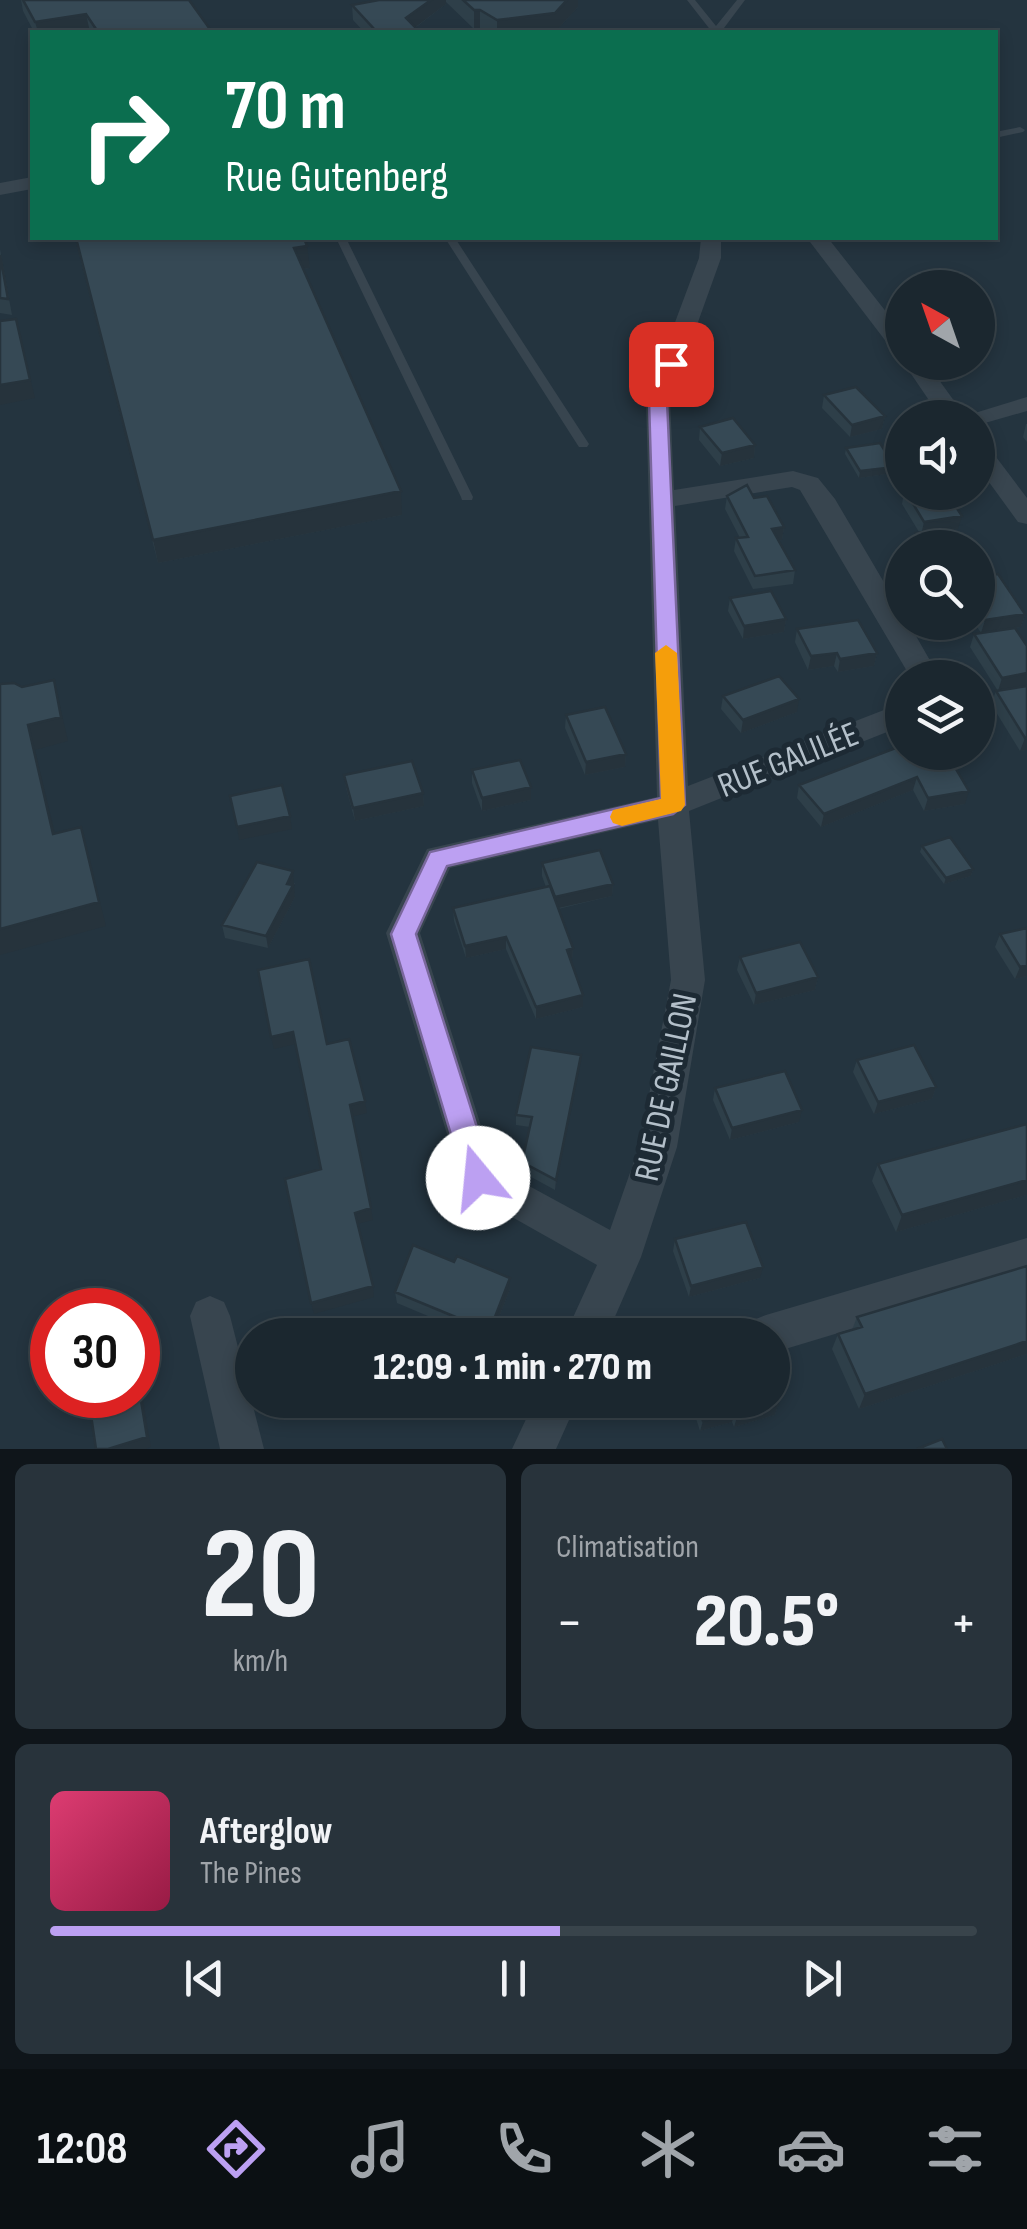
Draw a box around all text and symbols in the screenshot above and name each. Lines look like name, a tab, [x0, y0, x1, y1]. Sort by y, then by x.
text: 70 m	[225, 65, 346, 149]
icon: right	[60, 70, 190, 200]
text: Rue Gutenberg	[225, 150, 448, 205]
north arrow	[885, 270, 995, 380]
map controls	[885, 270, 995, 770]
pin	[629, 322, 714, 407]
icon: arrive	[644, 337, 699, 392]
button: sound	[885, 400, 995, 510]
button: search	[885, 530, 995, 640]
button: layers	[885, 660, 995, 770]
street label: RUE GALILÉE	[712, 713, 865, 808]
street label: RUE DE GAILLON	[626, 990, 707, 1185]
position arrow	[426, 1126, 530, 1230]
speed limit sign: 30	[30, 1288, 160, 1418]
text: 12:09 · 1 min · 270 m	[373, 1345, 652, 1390]
text: 20	[201, 1499, 320, 1655]
text: Climatisation	[556, 1528, 699, 1567]
text: 20.5°	[694, 1577, 839, 1668]
text: −	[556, 1590, 583, 1657]
text: +	[950, 1590, 977, 1657]
text: km/h	[233, 1642, 288, 1681]
text: Afterglow	[200, 1809, 333, 1854]
text: The Pines	[200, 1854, 302, 1893]
icon: previous	[177, 1951, 232, 2006]
icon: pause	[486, 1951, 541, 2006]
icon: next	[795, 1951, 850, 2006]
icon: directions	[201, 2114, 271, 2184]
icon: music	[345, 2114, 415, 2184]
icon: phone	[489, 2114, 559, 2184]
icon: climate	[633, 2114, 703, 2184]
icon: car	[776, 2114, 846, 2184]
icon: filters	[920, 2114, 990, 2184]
text: 12:08	[37, 2122, 127, 2177]

